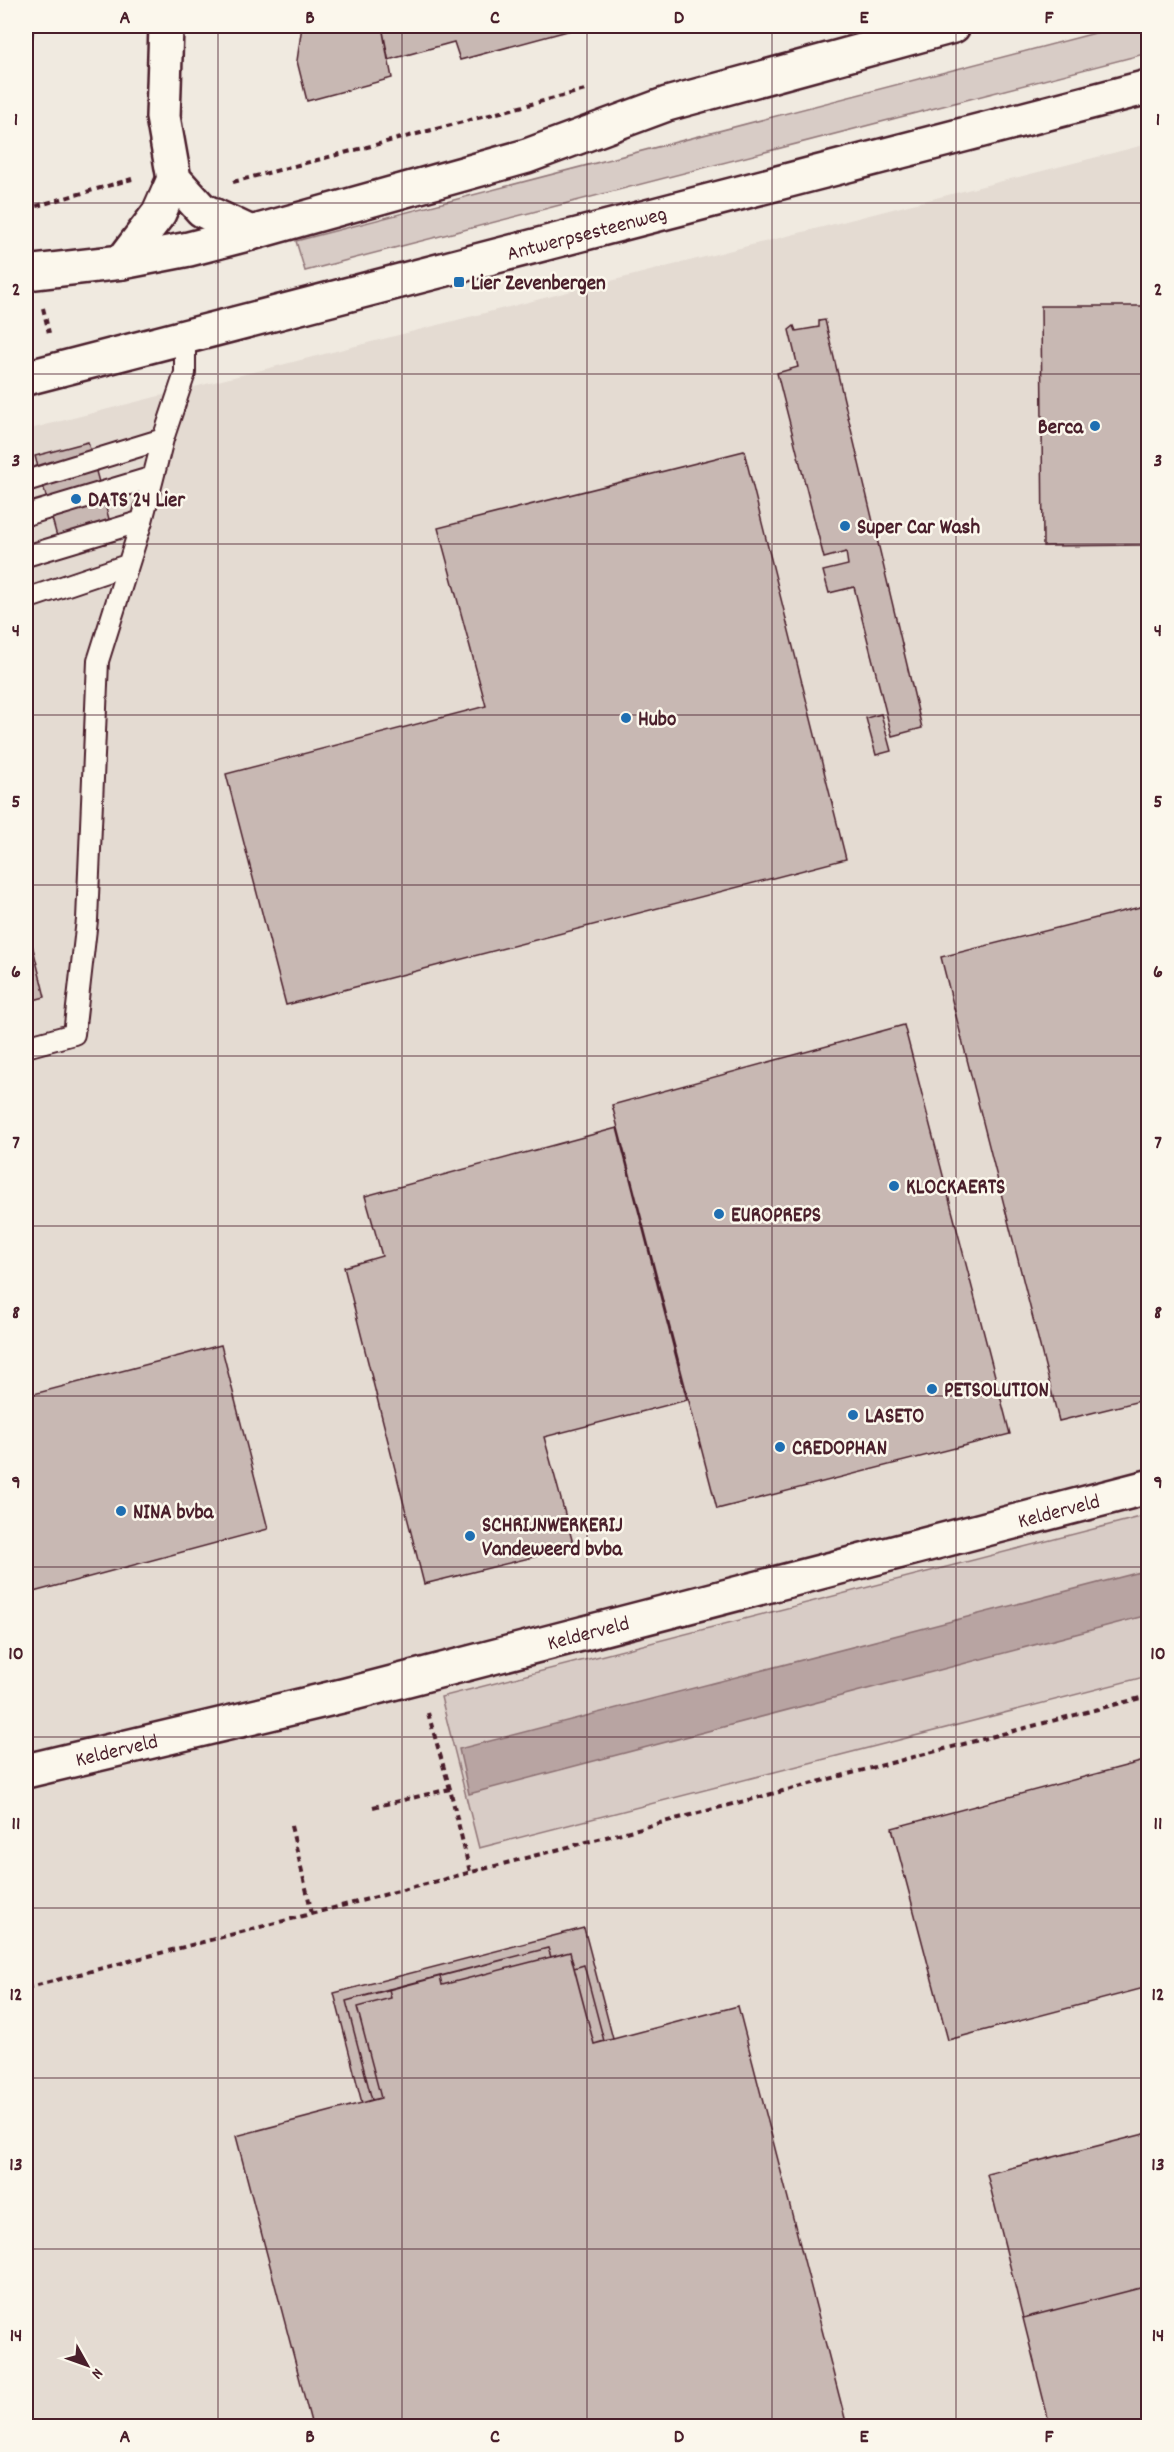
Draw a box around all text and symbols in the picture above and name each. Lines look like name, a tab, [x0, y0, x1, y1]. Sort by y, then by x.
text: A	[120, 5, 131, 33]
text: B	[305, 5, 315, 33]
text: C	[490, 5, 500, 33]
text: D	[674, 5, 685, 33]
text: E	[859, 5, 869, 33]
text: F	[1045, 5, 1055, 33]
text: 1	[14, 107, 18, 135]
text: 1	[1156, 107, 1160, 135]
street label: Antwerpsesteenweg	[504, 200, 670, 271]
place label: Lier Zevenbergen	[471, 270, 606, 300]
marker: Lier Zevenbergen	[452, 275, 466, 289]
text: 2	[12, 277, 20, 305]
text: 2	[1154, 277, 1162, 305]
place label: Berca	[1038, 414, 1084, 444]
marker: Berca	[1088, 419, 1102, 433]
text: 3	[12, 448, 20, 476]
text: 3	[1154, 448, 1162, 476]
place label: DATS 24 Lier	[88, 487, 186, 517]
marker: DATS 24 Lier	[69, 492, 83, 506]
place label: Super Car Wash	[857, 514, 980, 544]
marker: Super Car Wash	[838, 519, 852, 533]
text: 4	[12, 618, 20, 646]
text: 4	[1154, 618, 1162, 646]
place label: Hubo	[638, 706, 676, 736]
marker: Hubo	[619, 711, 633, 725]
text: 5	[11, 789, 21, 817]
text: 5	[1153, 789, 1163, 817]
text: 6	[11, 959, 21, 987]
text: 6	[1153, 959, 1163, 987]
text: 7	[12, 1130, 20, 1158]
text: 7	[1154, 1130, 1162, 1158]
place label: KLOCKAERTS	[906, 1174, 1005, 1204]
marker: KLOCKAERTS	[887, 1179, 901, 1193]
place label: EUROPREPS	[731, 1202, 821, 1232]
marker: EUROPREPS	[712, 1207, 726, 1221]
text: 8	[12, 1300, 20, 1328]
text: 8	[1154, 1300, 1162, 1328]
place label: PETSOLUTION	[944, 1377, 1049, 1407]
marker: PETSOLUTION	[925, 1382, 939, 1396]
place label: LASETO	[865, 1403, 924, 1433]
marker: LASETO	[846, 1408, 860, 1422]
place label: CREDOPHAN	[792, 1435, 887, 1465]
marker: CREDOPHAN	[773, 1440, 787, 1454]
text: 9	[11, 1470, 21, 1498]
text: 9	[1153, 1470, 1163, 1498]
street label: Kelderveld	[1015, 1488, 1104, 1538]
place label: NINA bvba	[133, 1499, 214, 1529]
marker: NINA bvba	[114, 1504, 128, 1518]
place label: SCHRIJNWERKERIJ Vandeweerd bvba	[482, 1512, 623, 1566]
marker: SCHRIJNWERKERIJ Vandeweerd bvba	[463, 1529, 477, 1543]
street label: Kelderveld	[545, 1610, 633, 1660]
text: 10	[8, 1641, 24, 1669]
text: 10	[1150, 1641, 1166, 1669]
street label: Kelderveld	[73, 1728, 161, 1777]
text: 11	[12, 1811, 20, 1839]
text: 11	[1154, 1811, 1162, 1839]
text: 12	[9, 1982, 23, 2010]
text: 12	[1151, 1982, 1165, 2010]
text: 13	[9, 2152, 23, 2180]
text: 13	[1151, 2152, 1165, 2180]
text: 14	[10, 2323, 22, 2351]
text: 14	[1152, 2323, 1164, 2351]
north arrow	[57, 2335, 117, 2395]
text: N	[85, 2363, 108, 2384]
text: A	[120, 2424, 131, 2452]
text: B	[305, 2424, 315, 2452]
text: C	[490, 2424, 500, 2452]
text: D	[674, 2424, 685, 2452]
text: E	[859, 2424, 869, 2452]
text: F	[1045, 2424, 1055, 2452]

